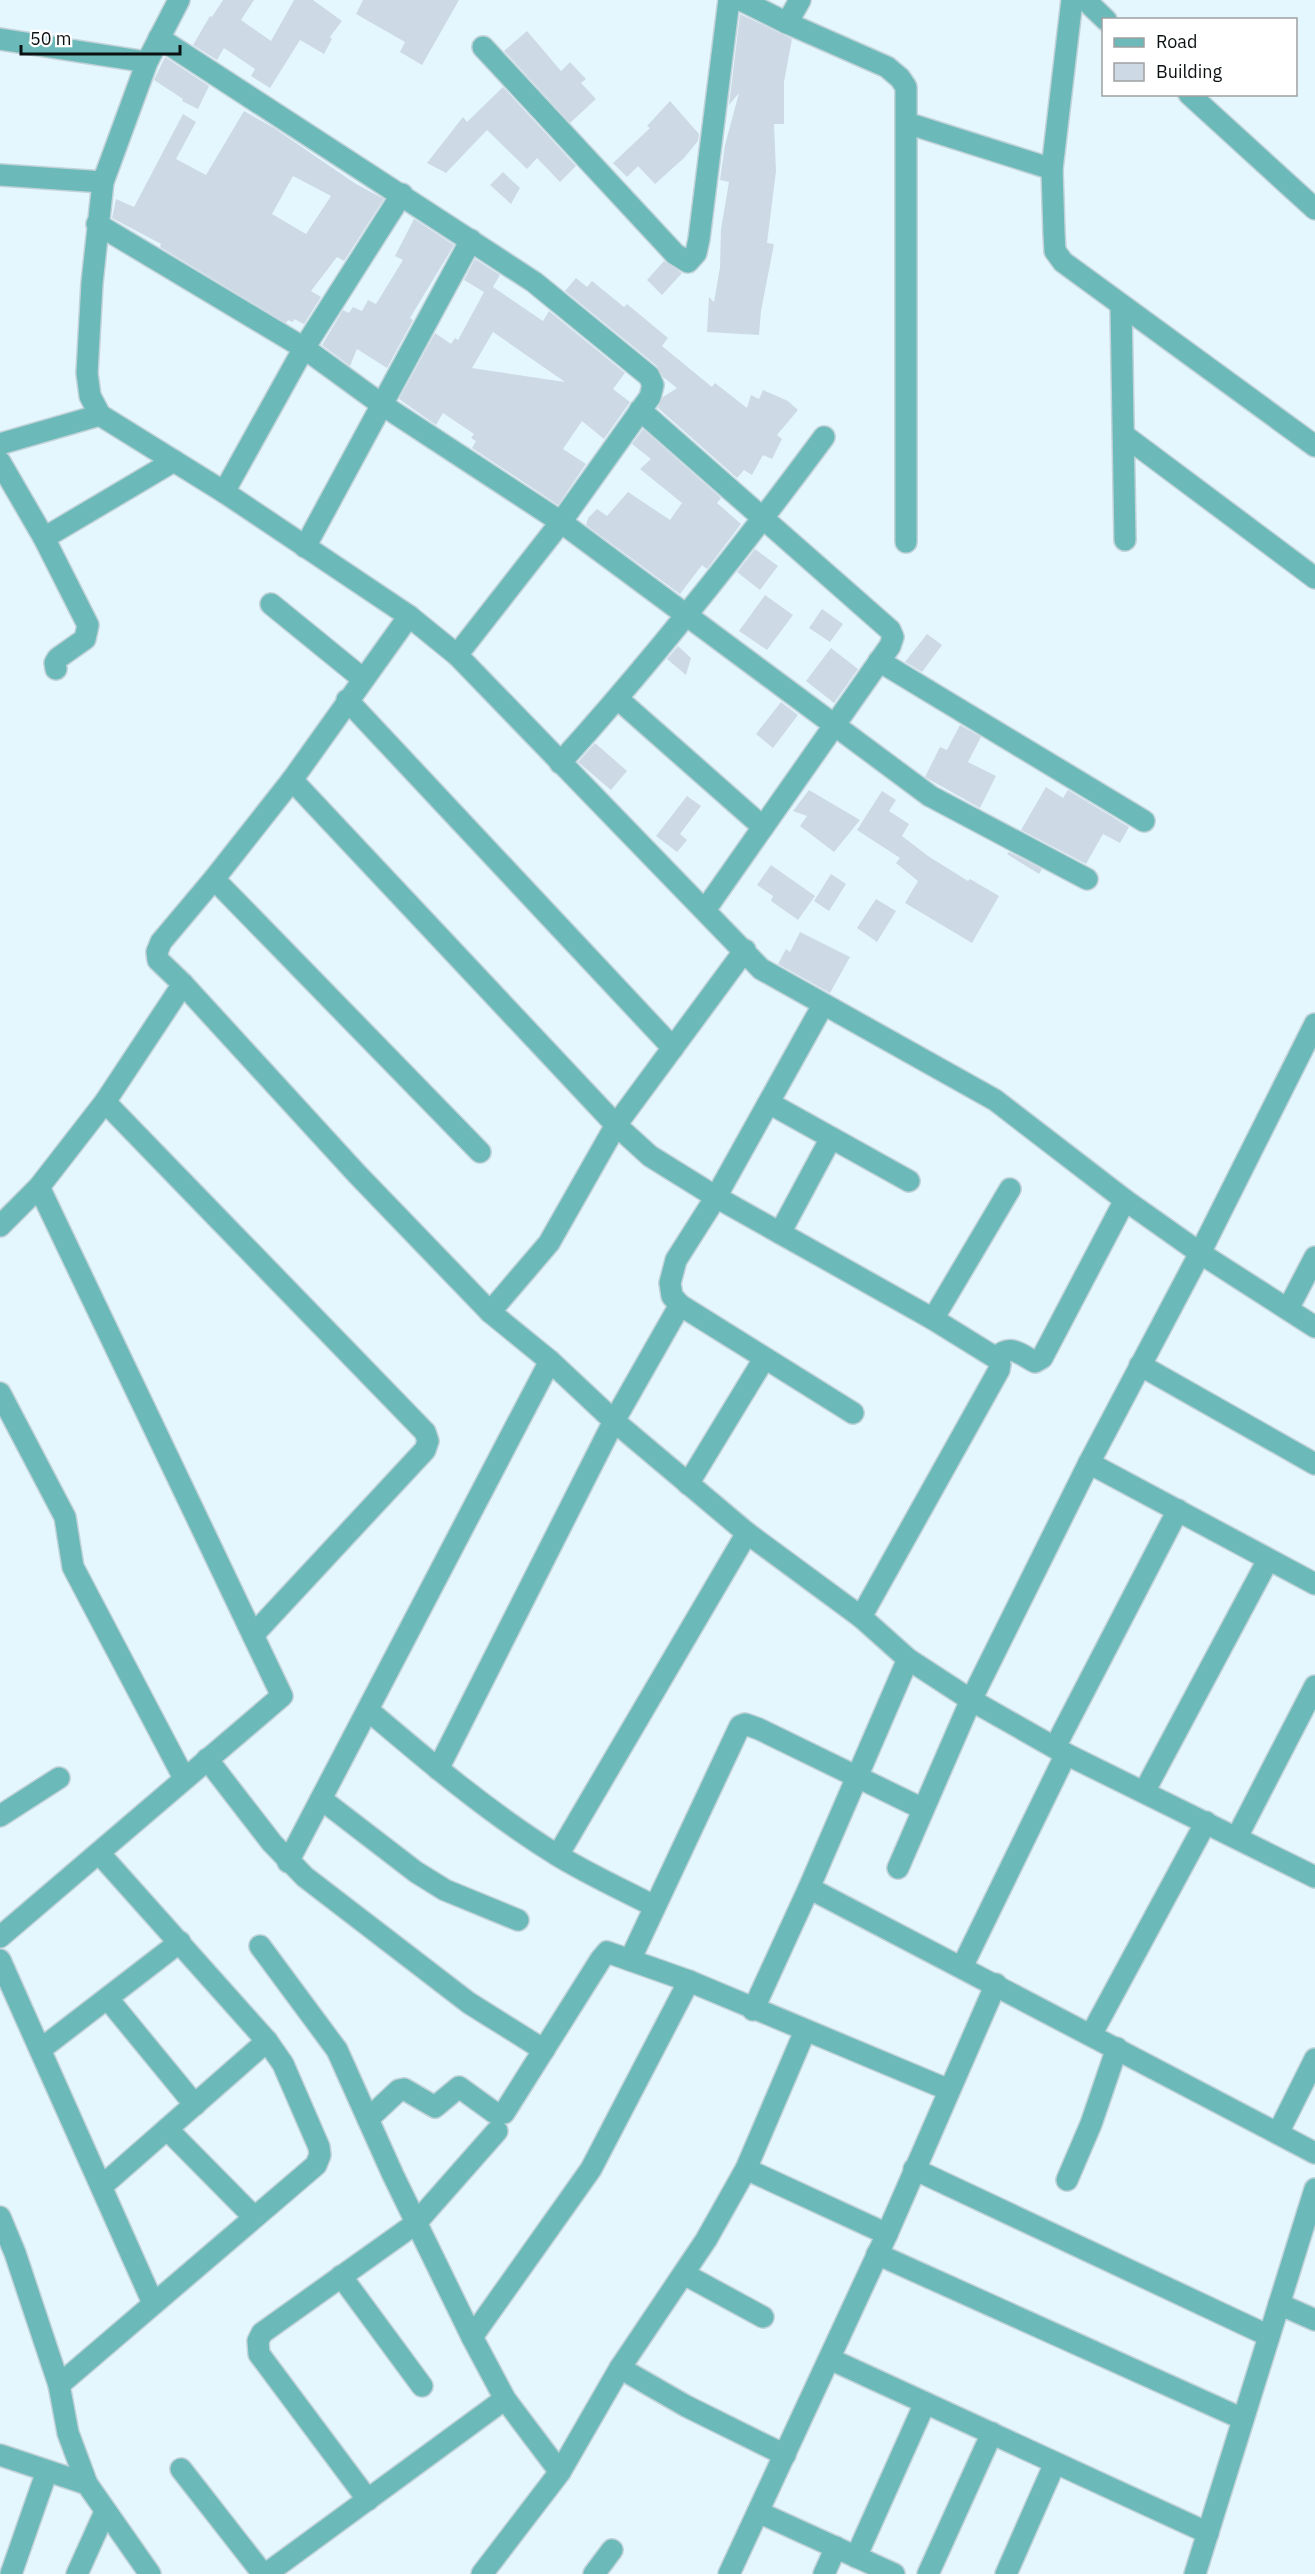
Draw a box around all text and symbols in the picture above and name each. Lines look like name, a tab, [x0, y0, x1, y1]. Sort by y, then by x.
scale bar	[21, 18, 180, 56]
legend	[1102, 18, 1297, 96]
text: 50 m	[30, 27, 72, 50]
text: Road	[1156, 30, 1197, 53]
text: Building	[1156, 60, 1223, 83]

